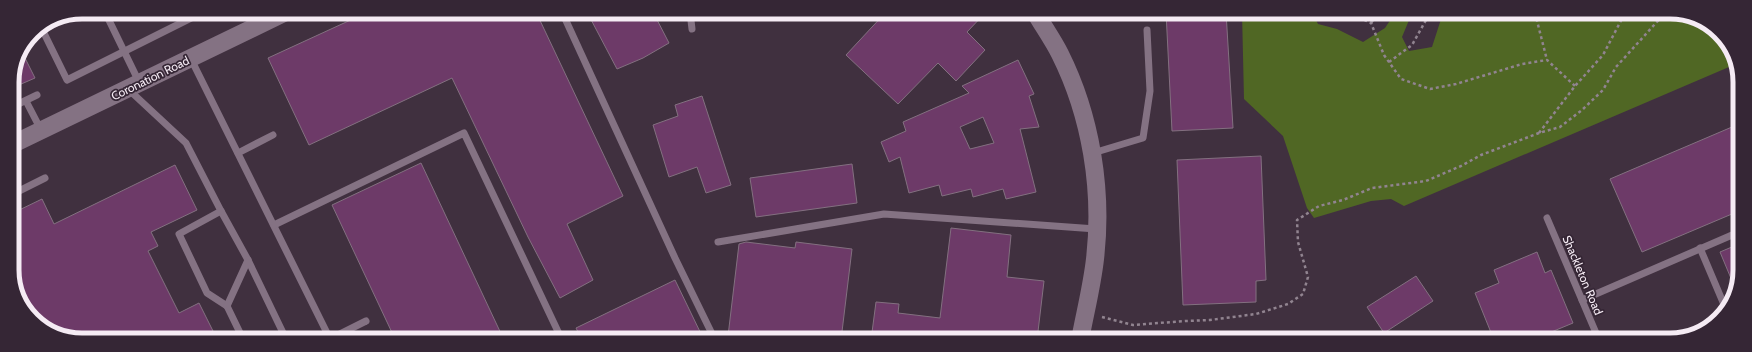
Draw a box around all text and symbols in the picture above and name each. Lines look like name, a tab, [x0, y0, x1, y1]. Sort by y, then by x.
street label: Coronation Road	[108, 53, 192, 103]
street label: Shackleton Road	[1559, 233, 1607, 317]

